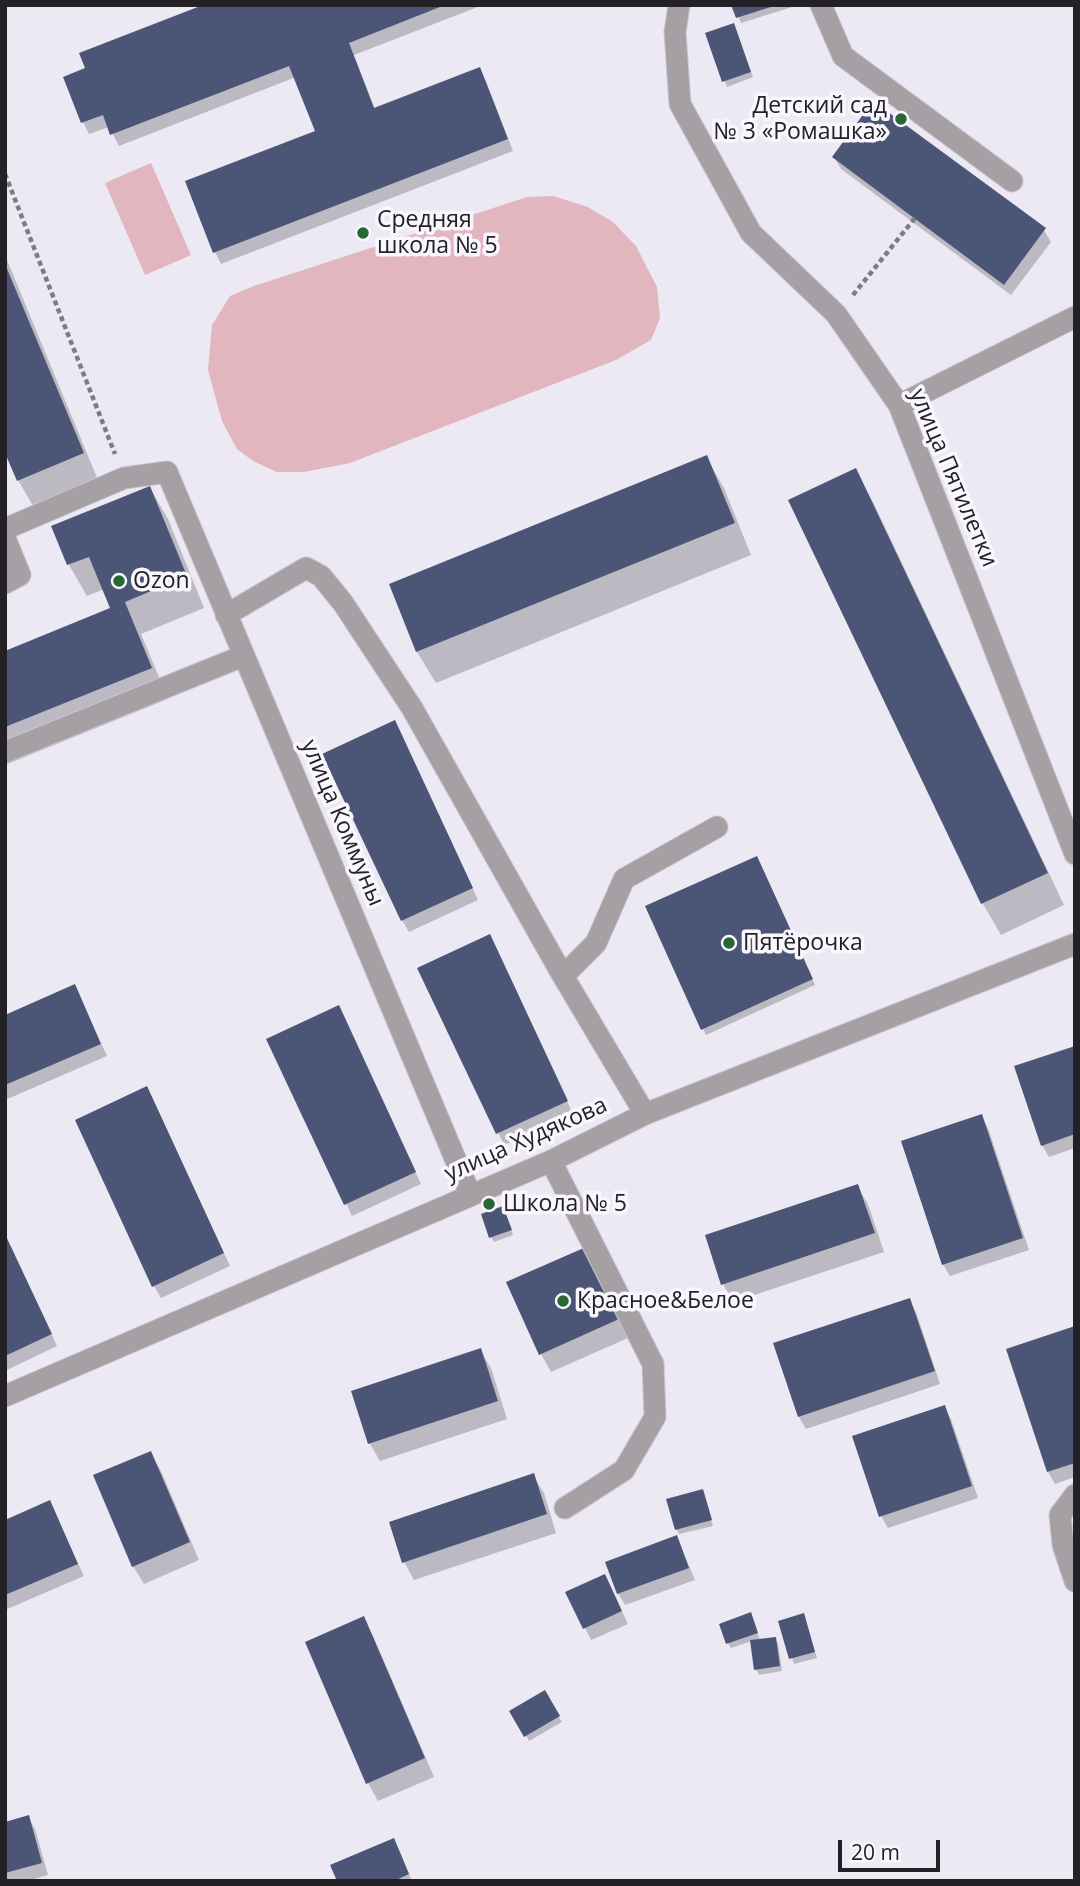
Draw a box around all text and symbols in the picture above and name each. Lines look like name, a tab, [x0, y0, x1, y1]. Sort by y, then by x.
place label: Детский сад № 3 «Ромашка»	[713, 92, 887, 146]
marker: Детский сад № 3 «Ромашка»	[893, 111, 909, 127]
place label: Средняя школа № 5	[377, 206, 498, 260]
marker: Средняя школа № 5	[355, 225, 371, 241]
street label: улица Пятилетки	[903, 385, 1003, 571]
place label: Ozon	[133, 567, 190, 595]
marker: Ozon	[111, 573, 127, 589]
street label: улица Коммуны	[295, 736, 389, 910]
place label: Пятёрочка	[743, 929, 863, 957]
marker: Пятёрочка	[721, 935, 737, 951]
street label: улица Худякова	[440, 1092, 612, 1188]
place label: Школа № 5	[503, 1190, 627, 1218]
marker: Школа № 5	[481, 1196, 497, 1212]
place label: Красное&Белое	[577, 1287, 754, 1315]
marker: Красное&Белое	[555, 1293, 571, 1309]
scale bar	[842, 1826, 944, 1870]
text: 20 m	[851, 1838, 900, 1866]

